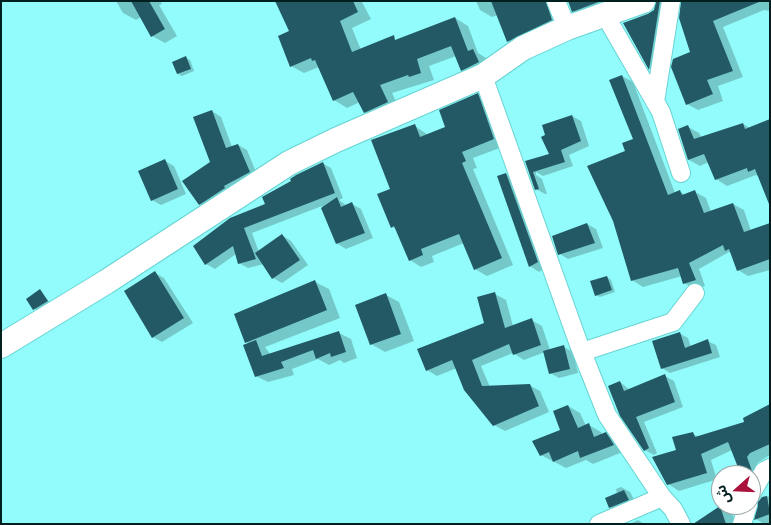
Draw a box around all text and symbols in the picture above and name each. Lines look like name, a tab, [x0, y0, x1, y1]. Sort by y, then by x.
north arrow	[711, 465, 761, 515]
text: ش	[712, 483, 734, 507]

